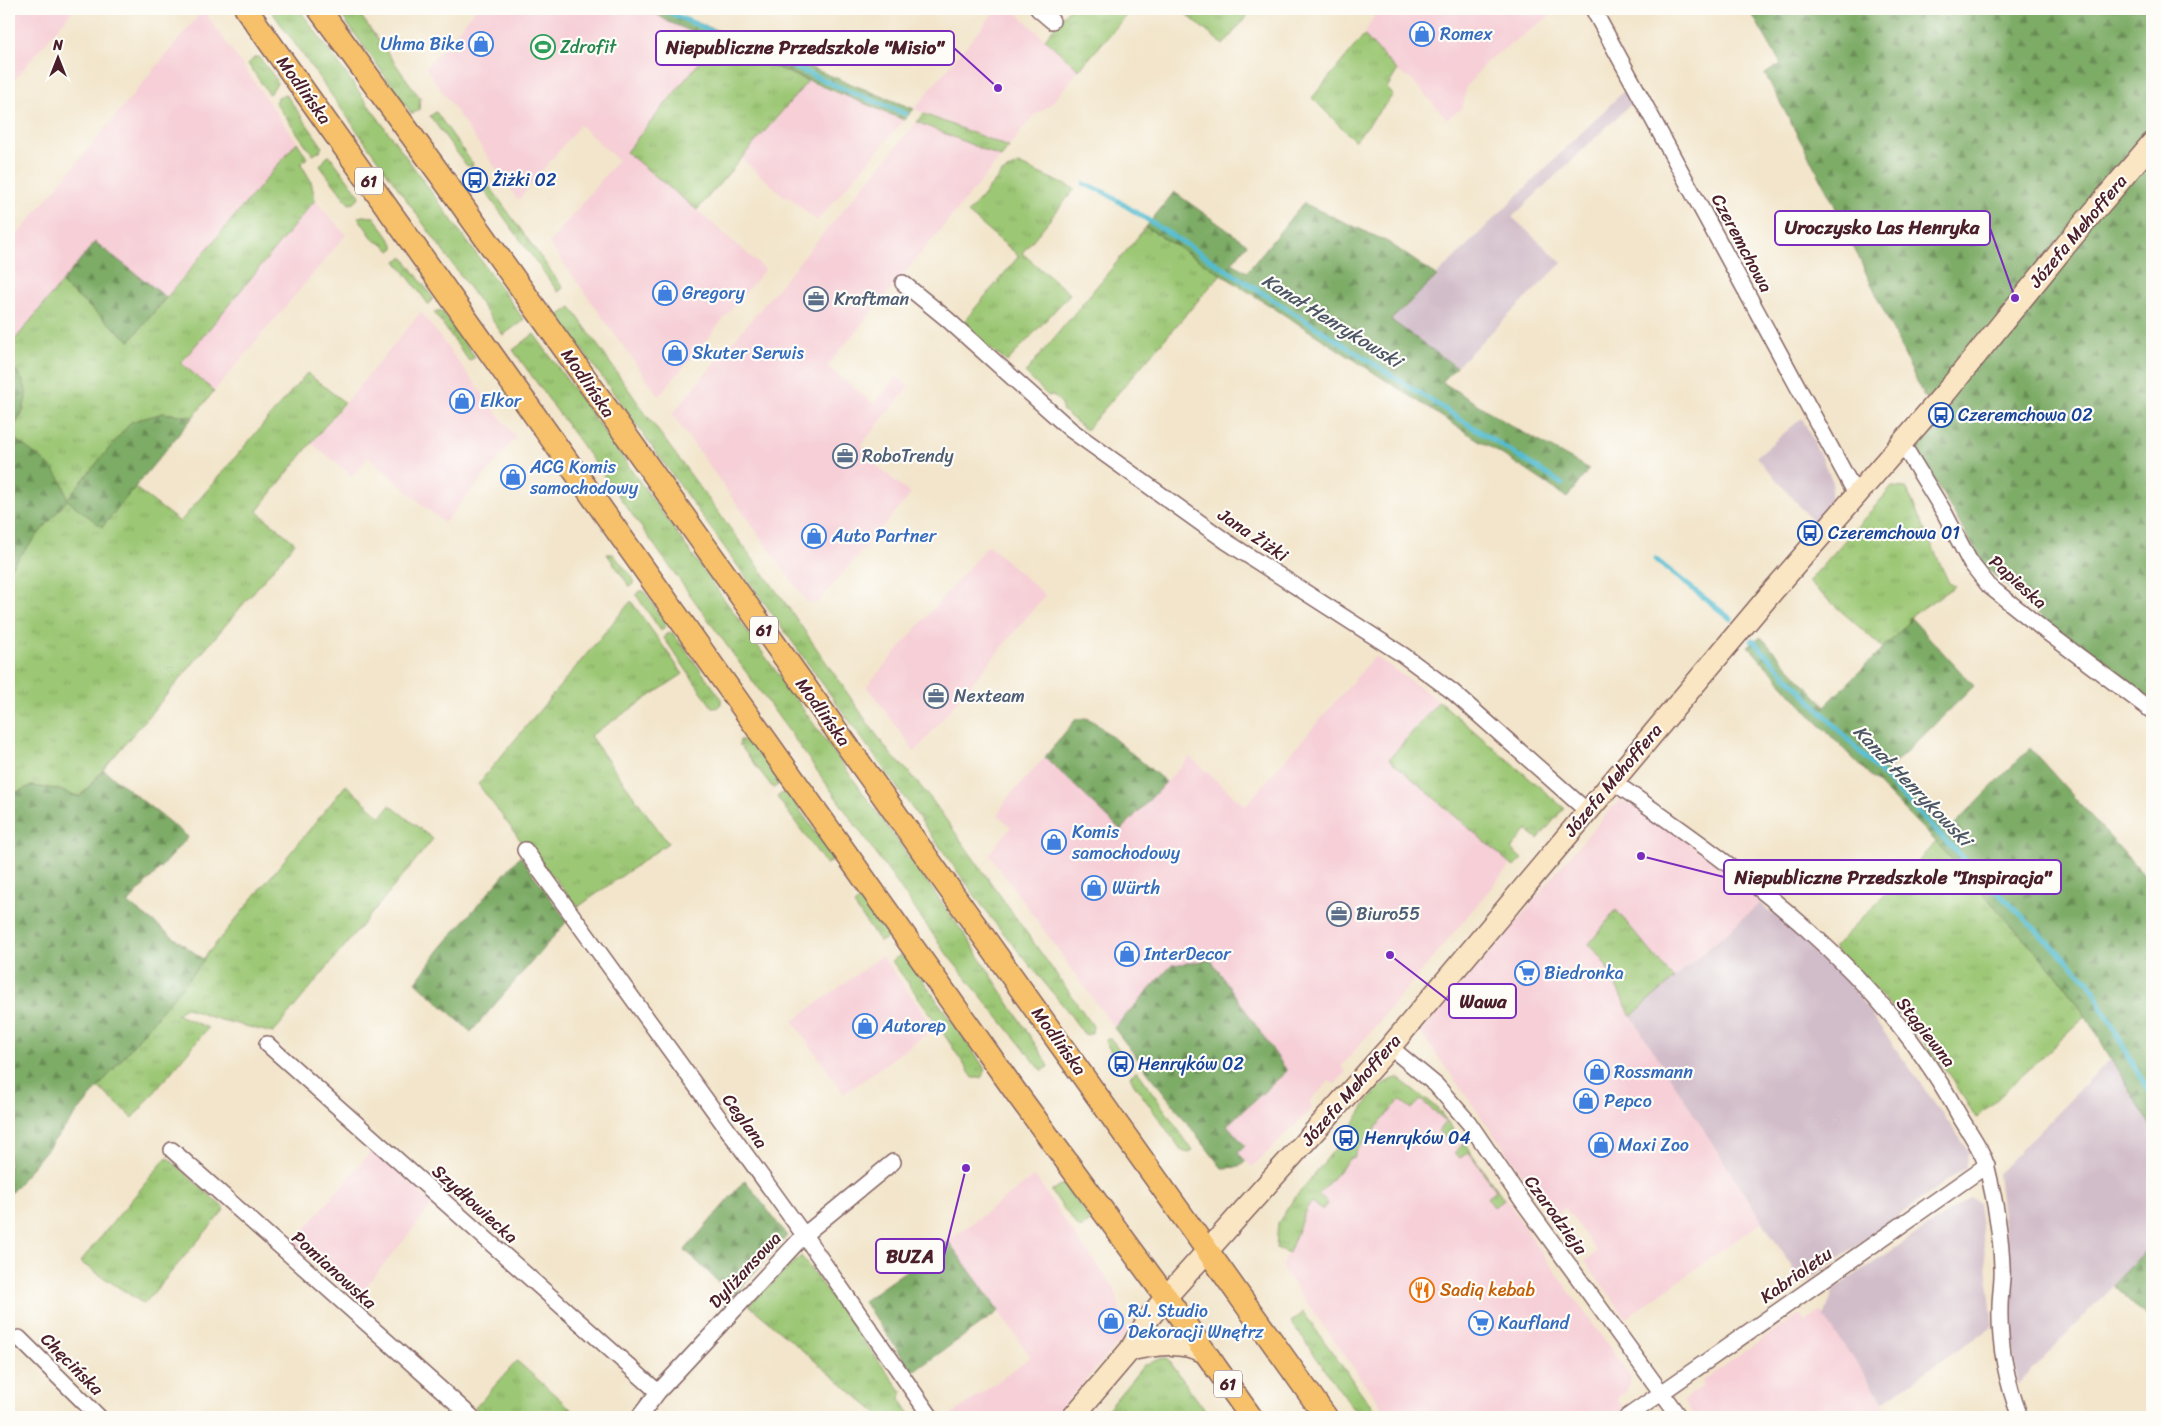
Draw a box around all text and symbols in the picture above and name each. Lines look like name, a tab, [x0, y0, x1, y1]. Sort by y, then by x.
place label: Romex	[1440, 18, 1493, 50]
shop icon: Romex	[1409, 21, 1435, 47]
place label: Uhma Bike	[381, 28, 464, 60]
shop icon: Uhma Bike	[468, 31, 494, 57]
place label: Zdrofit	[560, 31, 617, 63]
callout: Niepubliczne Przedszkole "Misio"	[656, 31, 954, 65]
text: Niepubliczne Przedszkole "Misio"	[665, 31, 946, 64]
north arrow	[32, 32, 82, 82]
text: N	[52, 33, 63, 58]
sports icon: Zdrofit	[530, 34, 556, 60]
street label: Modlińska	[268, 49, 340, 131]
place label: Żiżki 02	[492, 164, 556, 196]
bus stop icon: Żiżki 02	[462, 167, 488, 193]
street label: Józefa Mehoffera	[2020, 167, 2135, 296]
road number: 61	[355, 168, 383, 195]
street label: Czeremchowa	[1702, 188, 1782, 298]
callout: Uroczysko Las Henryka	[1775, 211, 1990, 245]
text: Uroczysko Las Henryka	[1785, 211, 1980, 244]
water label: Kanał Henrykowski	[1255, 264, 1411, 379]
place label: Gregory	[682, 277, 745, 309]
shop icon: Gregory	[652, 280, 678, 306]
place label: Kraftman	[834, 283, 909, 315]
office icon: Kraftman	[803, 286, 829, 312]
place label: Skuter Serwis	[692, 337, 804, 369]
shop icon: Skuter Serwis	[662, 340, 688, 366]
street label: Modlińska	[552, 341, 624, 425]
place label: Elkor	[480, 385, 523, 417]
shop icon: Elkor	[449, 388, 475, 414]
place label: Czeremchowa 02	[1958, 399, 2093, 431]
bus stop icon: Czeremchowa 02	[1928, 402, 1954, 428]
place label: RoboTrendy	[862, 440, 954, 472]
office icon: RoboTrendy	[832, 443, 858, 469]
place label: ACG Komis samochodowy	[529, 451, 639, 504]
shop icon: ACG Komis samochodowy	[500, 464, 526, 490]
street label: Jana Żiżki	[1210, 499, 1296, 571]
place label: Czeremchowa 01	[1828, 517, 1960, 549]
place label: Auto Partner	[831, 520, 938, 552]
bus stop icon: Czeremchowa 01	[1797, 520, 1823, 546]
shop icon: Auto Partner	[801, 523, 827, 549]
street label: Papieska	[1981, 547, 2055, 617]
road number: 61	[750, 616, 778, 644]
street label: Modlińska	[787, 671, 859, 753]
place label: Nexteam	[954, 680, 1025, 712]
office icon: Nexteam	[923, 683, 949, 709]
street label: Józefa Mehoffera	[1555, 716, 1670, 845]
water label: Kanał Henrykowski	[1845, 717, 1983, 857]
place label: Komis samochodowy	[1071, 816, 1181, 869]
shop icon: Komis samochodowy	[1041, 829, 1067, 855]
callout: Niepubliczne Przedszkole "Inspiracja"	[1724, 860, 2061, 894]
text: Niepubliczne Przedszkole "Inspiracja"	[1734, 861, 2054, 894]
place label: Würth	[1112, 872, 1160, 904]
shop icon: Würth	[1081, 875, 1107, 901]
place label: Biuro55	[1356, 898, 1420, 930]
office icon: Biuro55	[1326, 901, 1352, 927]
place label: InterDecor	[1143, 938, 1232, 970]
shop icon: InterDecor	[1114, 941, 1140, 967]
place label: Biedronka	[1544, 957, 1624, 989]
supermarket icon: Biedronka	[1514, 960, 1540, 986]
callout: Wawa	[1449, 984, 1516, 1018]
text: Wawa	[1460, 985, 1507, 1018]
street label: Stągiewna	[1888, 990, 1964, 1074]
street label: Modlińska	[1023, 1000, 1095, 1082]
place label: Autorep	[881, 1010, 947, 1042]
shop icon: Autorep	[852, 1013, 878, 1039]
street label: Józefa Mehoffera	[1292, 1026, 1409, 1154]
place label: Henryków 02	[1138, 1048, 1244, 1080]
bus stop icon: Henryków 02	[1108, 1051, 1134, 1077]
place label: Rossmann	[1614, 1056, 1693, 1088]
shop icon: Rossmann	[1584, 1059, 1610, 1085]
place label: Pepco	[1604, 1085, 1652, 1117]
street label: Ceglana	[714, 1086, 776, 1156]
shop icon: Pepco	[1573, 1088, 1599, 1114]
place label: Henryków 04	[1364, 1122, 1471, 1154]
bus stop icon: Henryków 04	[1333, 1125, 1359, 1151]
place label: Maxi Zoo	[1618, 1129, 1689, 1161]
shop icon: Maxi Zoo	[1588, 1132, 1614, 1158]
street label: Szydłowiecka	[424, 1156, 526, 1252]
street label: Czarodzieja	[1516, 1168, 1597, 1263]
street label: Pomianowska	[284, 1223, 385, 1318]
street label: Dyliżansowa	[700, 1224, 790, 1316]
street label: Kabrioletu	[1753, 1238, 1839, 1312]
callout: BUZA	[876, 1239, 944, 1273]
text: BUZA	[886, 1240, 934, 1273]
place label: Sadiq kebab	[1440, 1274, 1535, 1306]
restaurant icon: Sadiq kebab	[1409, 1277, 1435, 1303]
place label: RJ. Studio Dekoracji Wnętrz	[1128, 1295, 1264, 1348]
place label: Kaufland	[1498, 1307, 1571, 1339]
shop icon: RJ. Studio Dekoracji Wnętrz	[1098, 1308, 1124, 1334]
supermarket icon: Kaufland	[1468, 1310, 1494, 1336]
street label: Chęcińska	[33, 1325, 112, 1404]
road number: 61	[1214, 1370, 1242, 1398]

